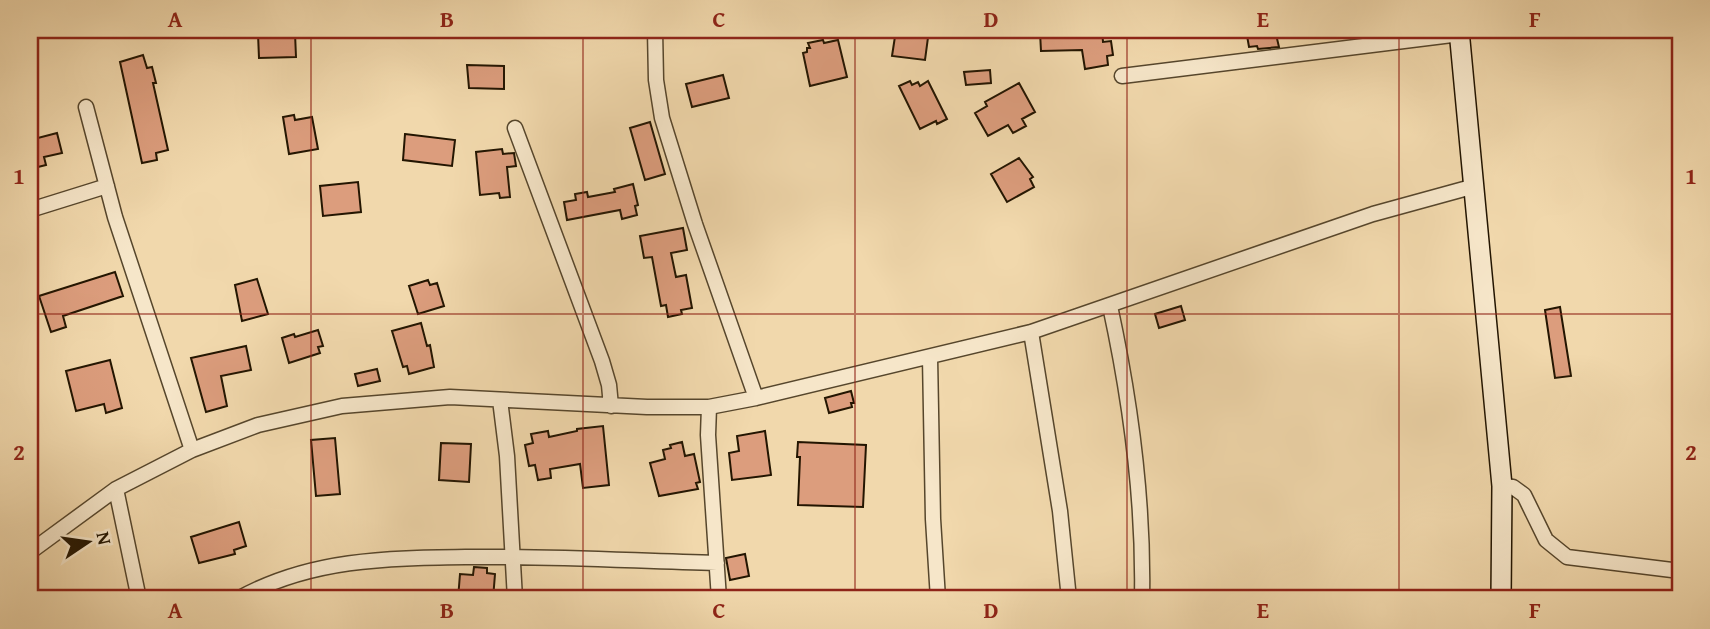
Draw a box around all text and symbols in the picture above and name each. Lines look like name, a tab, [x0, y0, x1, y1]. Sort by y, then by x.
text: A	[168, 2, 183, 35]
text: B	[440, 2, 454, 35]
text: C	[712, 2, 726, 35]
text: D	[984, 2, 999, 35]
text: E	[1257, 2, 1269, 35]
text: F	[1529, 2, 1541, 35]
text: 1	[13, 159, 25, 192]
text: 1	[1685, 159, 1697, 192]
text: 2	[13, 435, 25, 468]
text: 2	[1685, 435, 1697, 468]
north arrow	[52, 506, 122, 576]
text: N	[89, 529, 120, 548]
text: A	[168, 593, 183, 626]
text: B	[440, 593, 454, 626]
text: C	[712, 593, 726, 626]
text: D	[984, 593, 999, 626]
text: E	[1257, 593, 1269, 626]
text: F	[1529, 593, 1541, 626]

